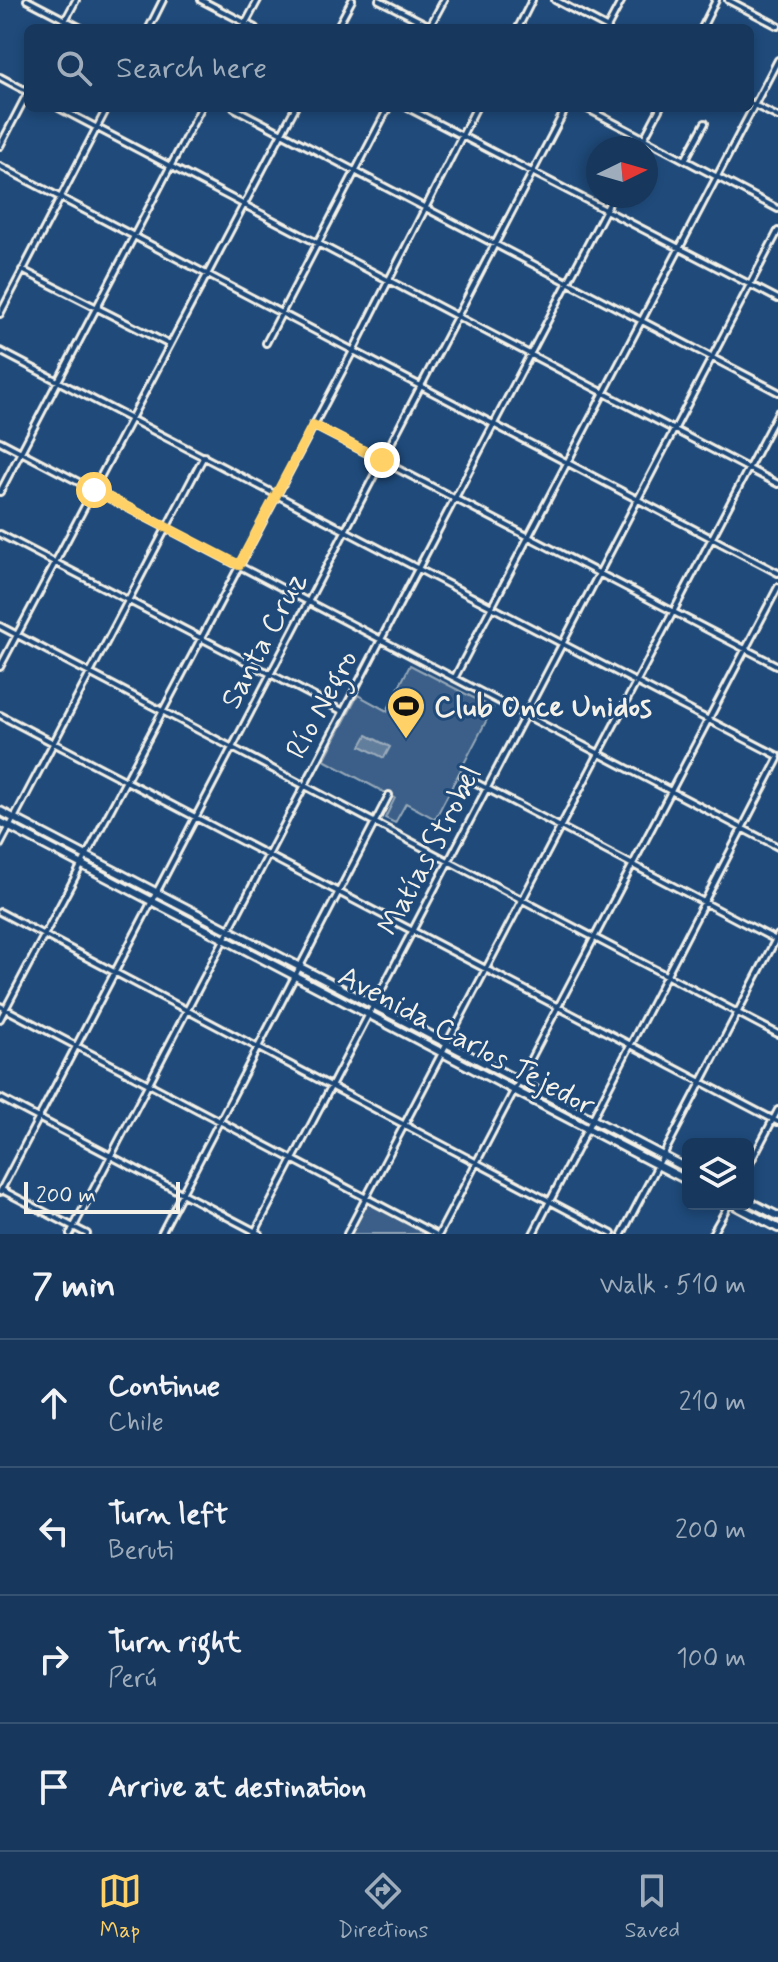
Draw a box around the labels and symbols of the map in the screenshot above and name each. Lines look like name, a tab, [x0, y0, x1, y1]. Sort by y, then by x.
north arrow	[586, 136, 658, 208]
route end	[364, 442, 400, 478]
route start	[76, 472, 112, 508]
street label: Santa Cruz	[212, 565, 317, 716]
street label: Río Negro	[277, 643, 370, 767]
sports icon: Club Once Unidos	[385, 685, 427, 740]
place label: Club Once Unidos	[434, 688, 652, 727]
street label: Matías Strobel	[369, 759, 491, 942]
street label: Avenida Carlos Tejedor	[331, 957, 602, 1126]
scale bar	[24, 1178, 180, 1214]

